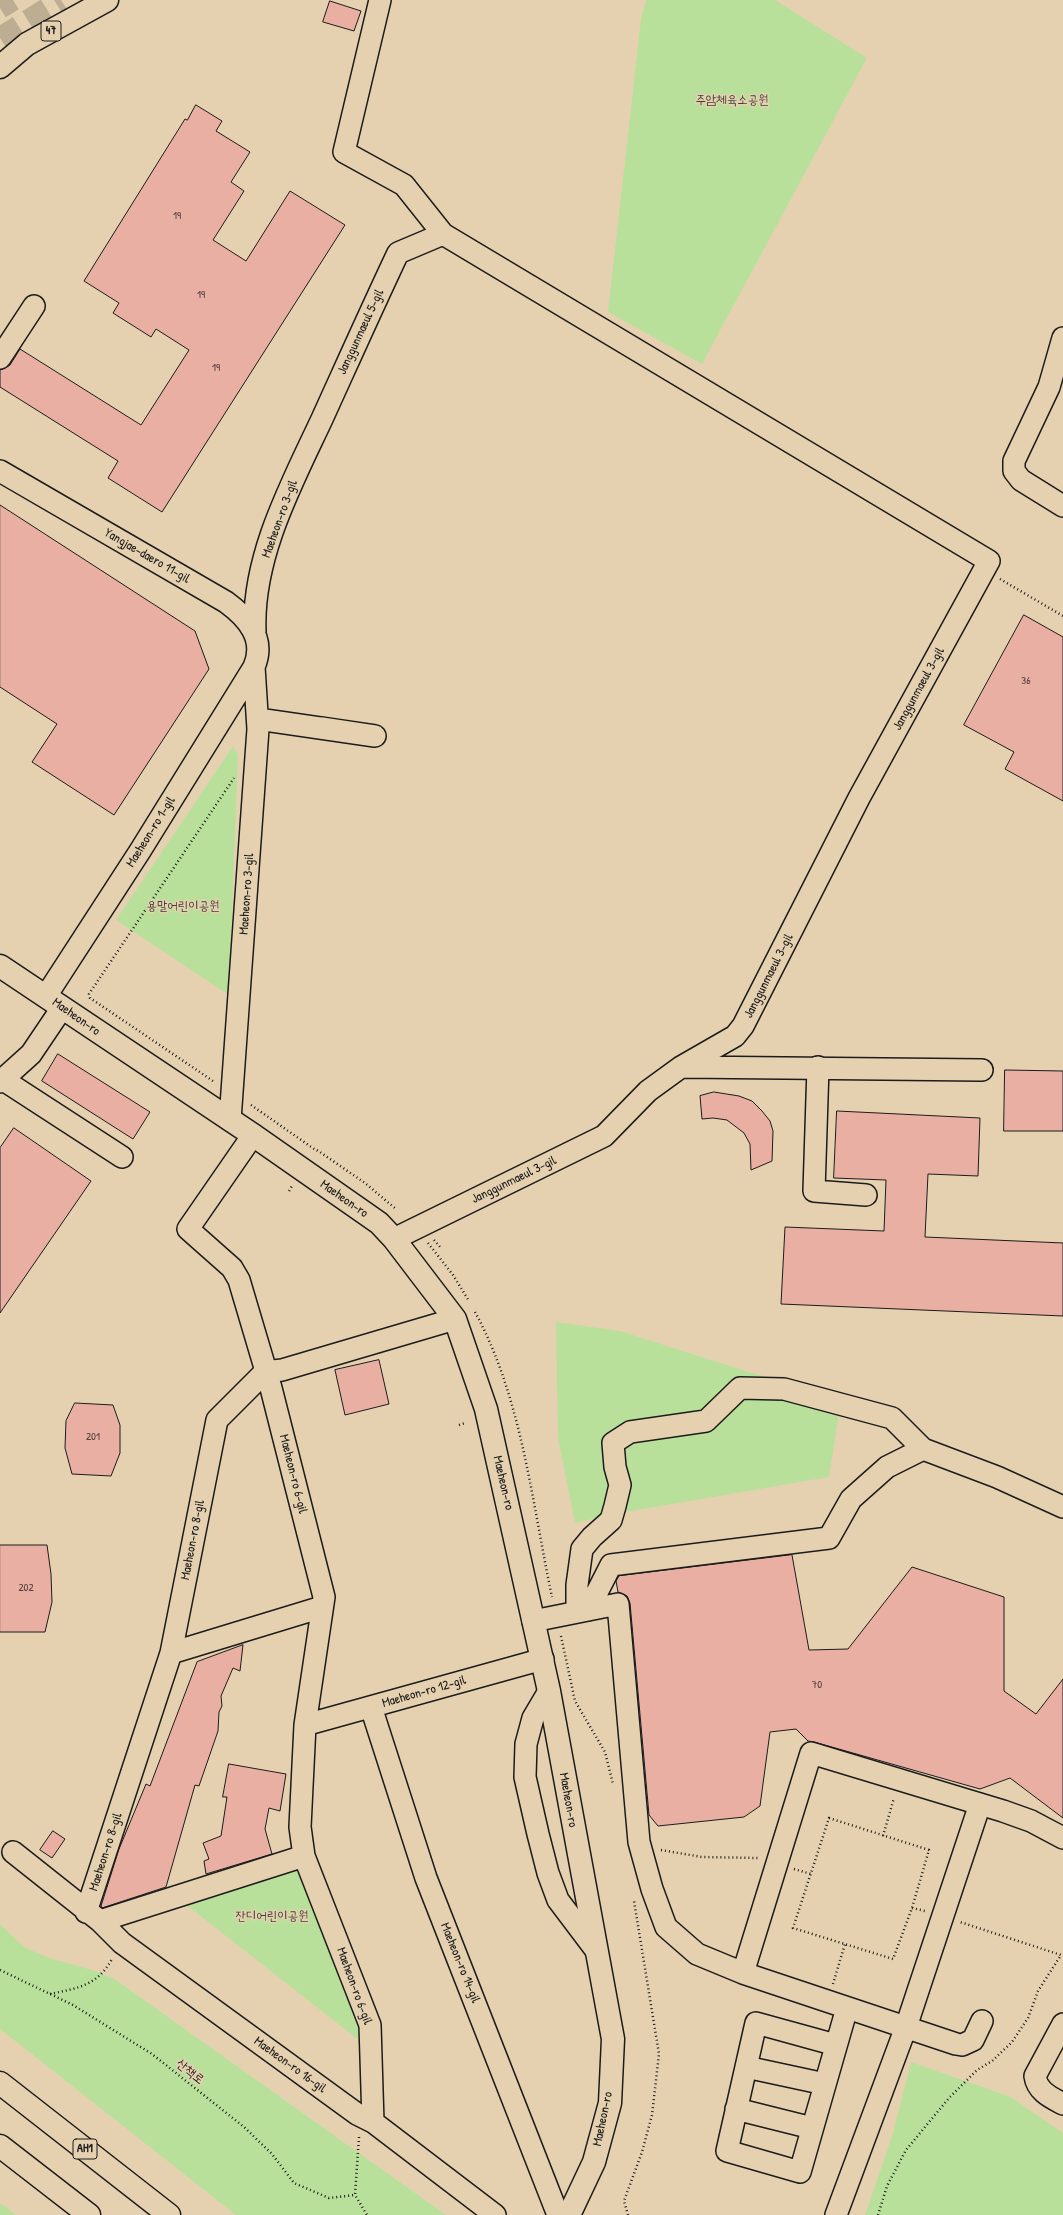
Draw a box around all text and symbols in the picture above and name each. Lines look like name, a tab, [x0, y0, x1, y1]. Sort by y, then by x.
road number: 47	[41, 21, 61, 41]
park label: 주암체육소공원	[695, 93, 769, 109]
house number: 19	[173, 209, 181, 223]
street label: Janggunmaeul 5-gil	[334, 287, 388, 377]
house number: 19	[197, 288, 205, 302]
house number: 19	[212, 361, 220, 375]
street label: Maeheon-ro 3-gil	[259, 478, 301, 560]
street label: Yangjae-daero 11-gil	[101, 525, 193, 587]
street label: Janggunmaeul 3-gil	[890, 645, 948, 733]
house number: 36	[1021, 674, 1031, 688]
street label: Maeheon-ro 1-gil	[123, 794, 179, 870]
street label: Maeheon-ro 3-gil	[236, 853, 258, 935]
park label: 용말어린이공원	[146, 899, 220, 915]
street label: Janggunmaeul 3-gil	[741, 931, 797, 1021]
street label: Maeheon-ro	[49, 995, 103, 1039]
street label: Janggunmaeul 3-gil	[469, 1153, 559, 1207]
street label: Maeheon-ro	[317, 1177, 371, 1221]
house number: 201	[86, 1430, 100, 1444]
street label: Maeheon-ro 6-gil	[276, 1433, 310, 1515]
street label: Maeheon-ro	[489, 1454, 517, 1512]
street label: Maeheon-ro 8-gil	[178, 1499, 208, 1581]
house number: 202	[18, 1581, 34, 1595]
street label: Maeheon-ro 12-gil	[380, 1673, 468, 1711]
house number: 70	[812, 1678, 822, 1692]
street label: Maeheon-ro	[556, 1771, 580, 1829]
street label: Maeheon-ro 8-gil	[86, 1811, 126, 1893]
park label: 잔디어린이공원	[235, 1909, 309, 1925]
street label: Maeheon-ro 14-gil	[437, 1921, 483, 2005]
street label: Maeheon-ro 6-gil	[333, 1945, 375, 2027]
street label: Maeheon-ro 16-gil	[251, 2034, 329, 2096]
street label: 산책로	[173, 2056, 207, 2088]
street label: Maeheon-ro	[590, 2090, 616, 2148]
road number: AH1	[73, 2139, 97, 2159]

